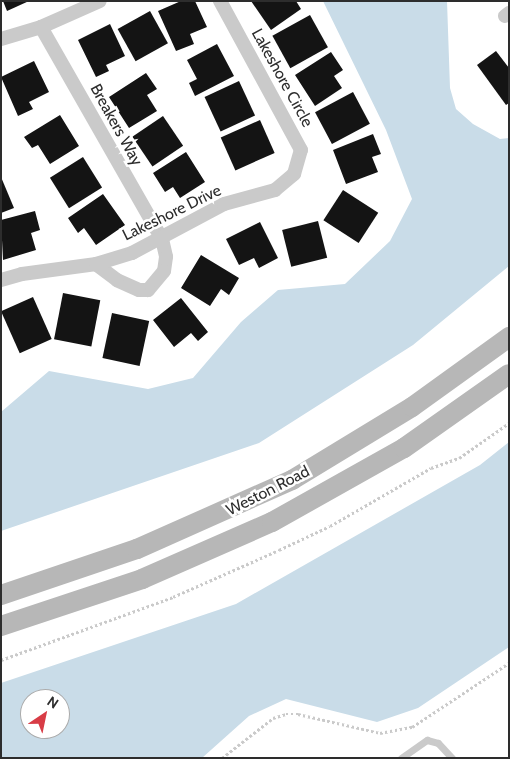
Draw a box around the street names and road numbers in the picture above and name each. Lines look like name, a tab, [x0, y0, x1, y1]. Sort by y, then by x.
street label: Lakeshore Circle	[247, 26, 317, 130]
street label: Breakers Way	[86, 81, 146, 169]
street label: Lakeshore Drive	[120, 181, 224, 245]
street label: Weston Road	[223, 462, 313, 520]

